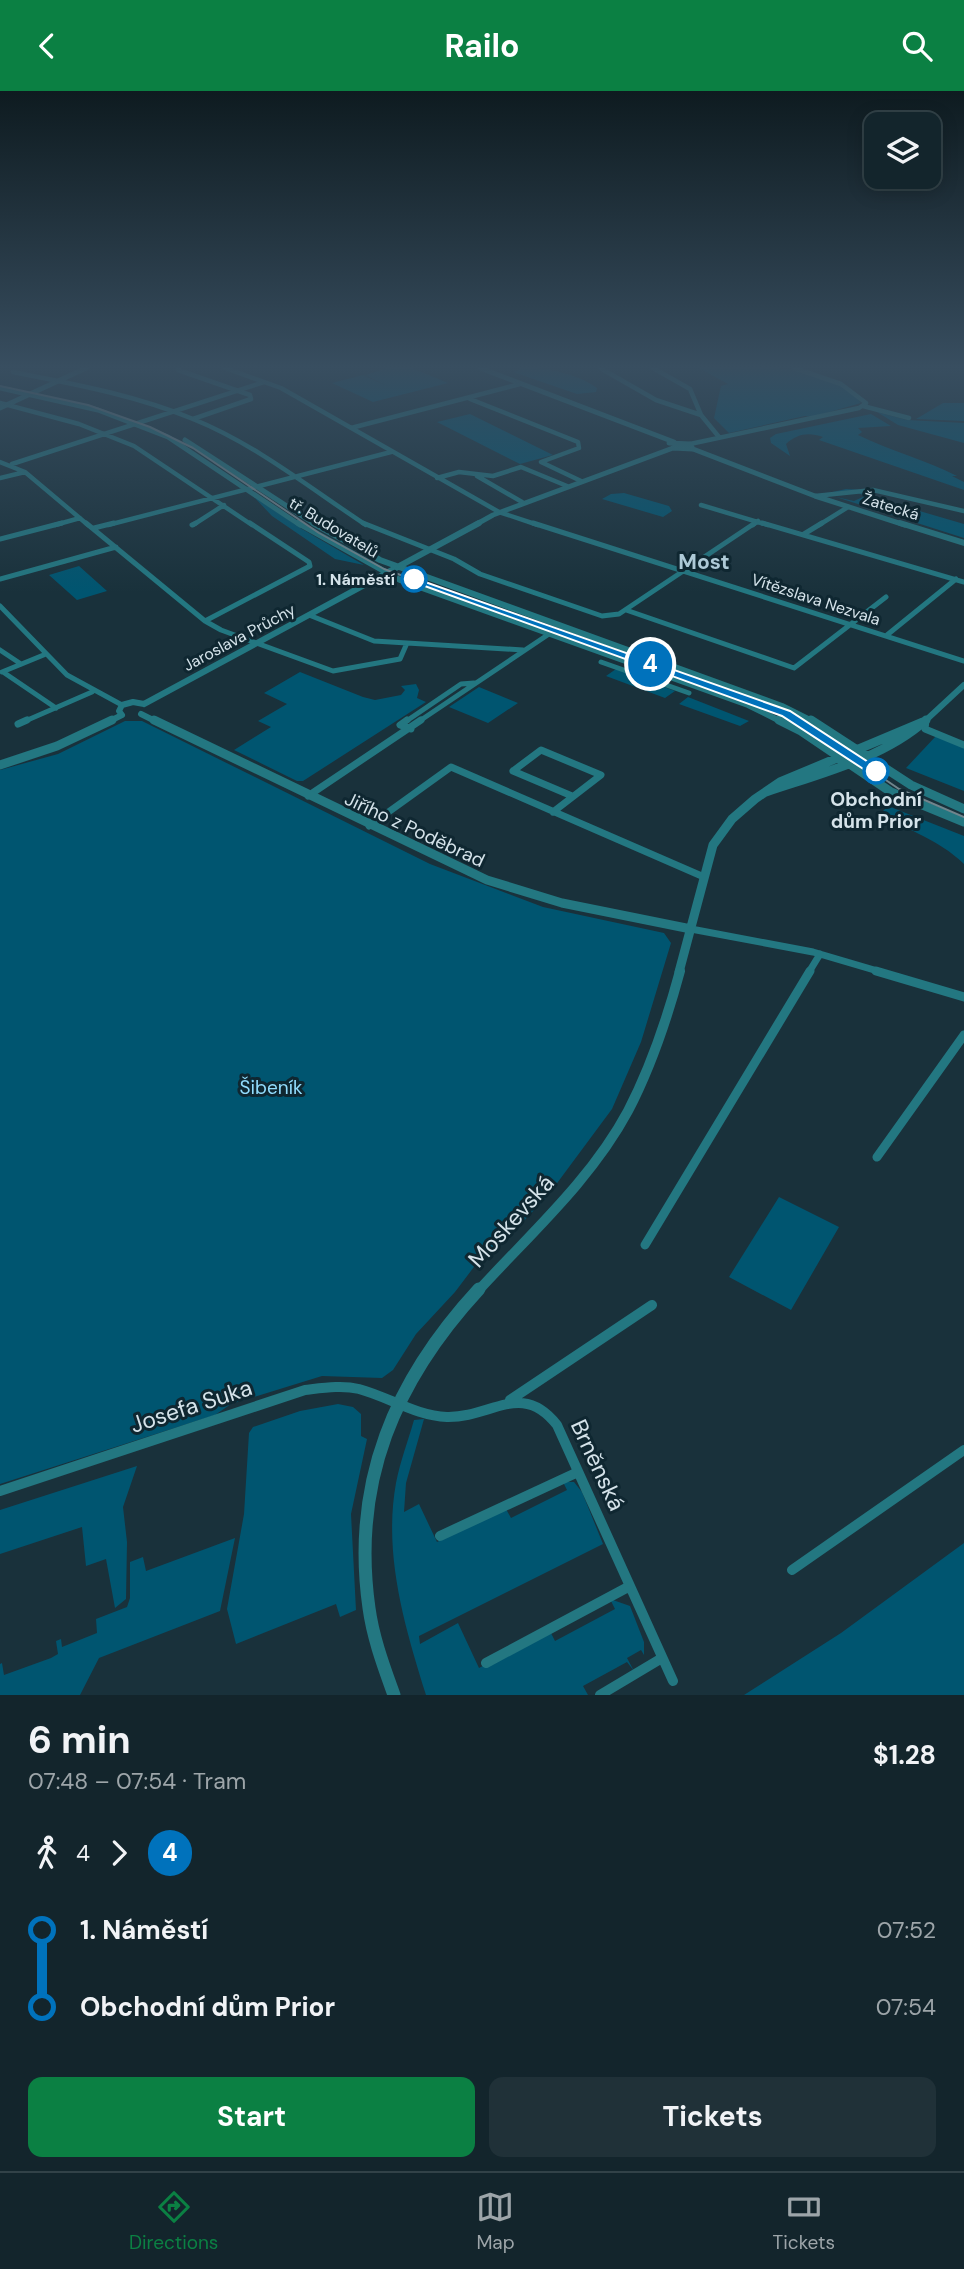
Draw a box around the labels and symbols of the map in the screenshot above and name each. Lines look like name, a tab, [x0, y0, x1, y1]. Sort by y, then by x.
street label: Žatecká	[860, 488, 922, 525]
street label: tř. Budovatelů	[285, 492, 383, 563]
district label: Most	[678, 548, 730, 576]
marker: 1. Náměstí	[401, 566, 427, 592]
place label: 1. Náměstí	[316, 569, 396, 590]
street label: Vítězslava Nezvala	[749, 569, 883, 630]
street label: Jaroslava Průchy	[179, 599, 299, 676]
line badge: 4	[627, 641, 673, 687]
marker: Obchodní dům Prior	[863, 758, 889, 784]
street label: Jiřího z Poděbrad	[341, 786, 489, 873]
place label: Obchodní dům Prior	[830, 787, 922, 834]
park label: Šibeník	[240, 1075, 303, 1100]
street label: Moskevská	[461, 1168, 561, 1274]
street label: Josefa Suka	[126, 1372, 256, 1440]
street label: Brněnská	[564, 1415, 632, 1515]

